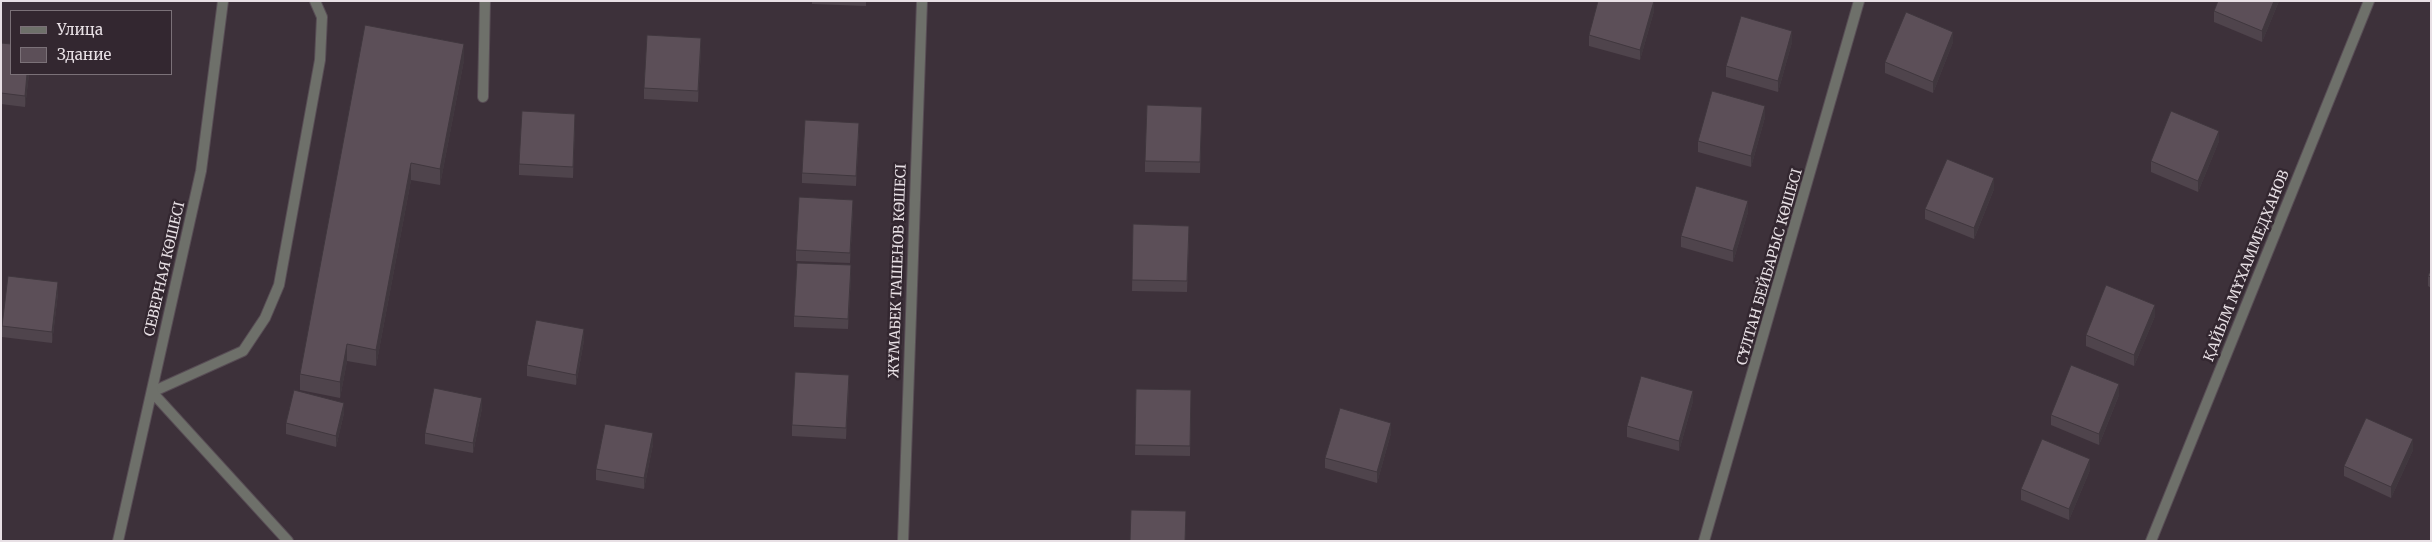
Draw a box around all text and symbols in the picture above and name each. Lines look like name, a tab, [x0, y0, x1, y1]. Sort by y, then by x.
legend	[10, 10, 172, 75]
text: Улица	[57, 20, 103, 39]
text: Здание	[57, 45, 111, 64]
street label: ЖҰМАБЕК ТАШЕНОВ КӨШЕСІ	[886, 164, 910, 378]
street label: СҰЛТАН БЕЙБАРЫС КӨШЕСІ	[1734, 167, 1806, 367]
street label: ҚАЙЫМ МҰХАММЕДХАНОВ	[2201, 168, 2293, 364]
street label: СЕВЕРНАЯ КӨШЕСІ	[141, 200, 189, 338]

